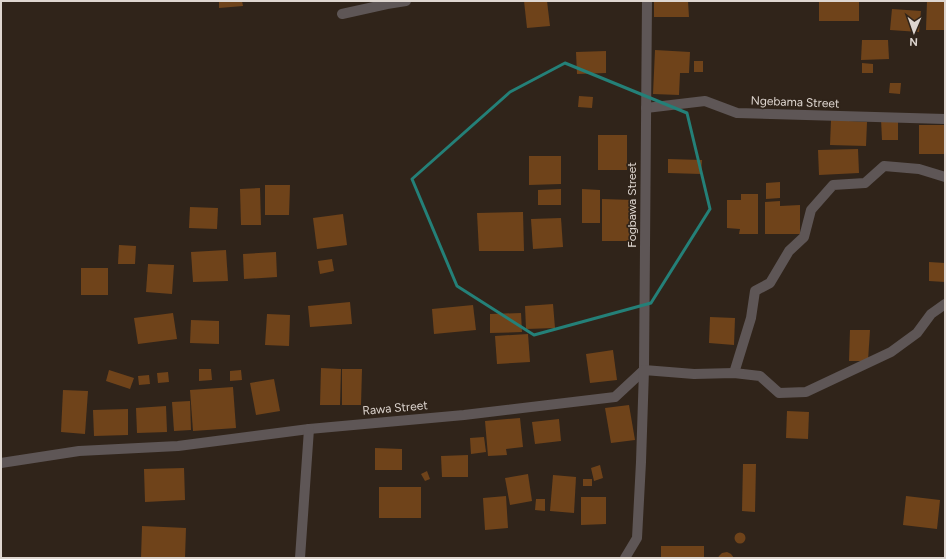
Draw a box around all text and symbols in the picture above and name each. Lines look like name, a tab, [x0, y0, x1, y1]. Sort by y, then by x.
north arrow	[894, 12, 934, 52]
text: N	[909, 35, 918, 48]
street label: Ngebama Street	[750, 93, 840, 111]
street label: Fogbawa Street	[625, 162, 639, 248]
street label: Rawa Street	[362, 398, 429, 418]

